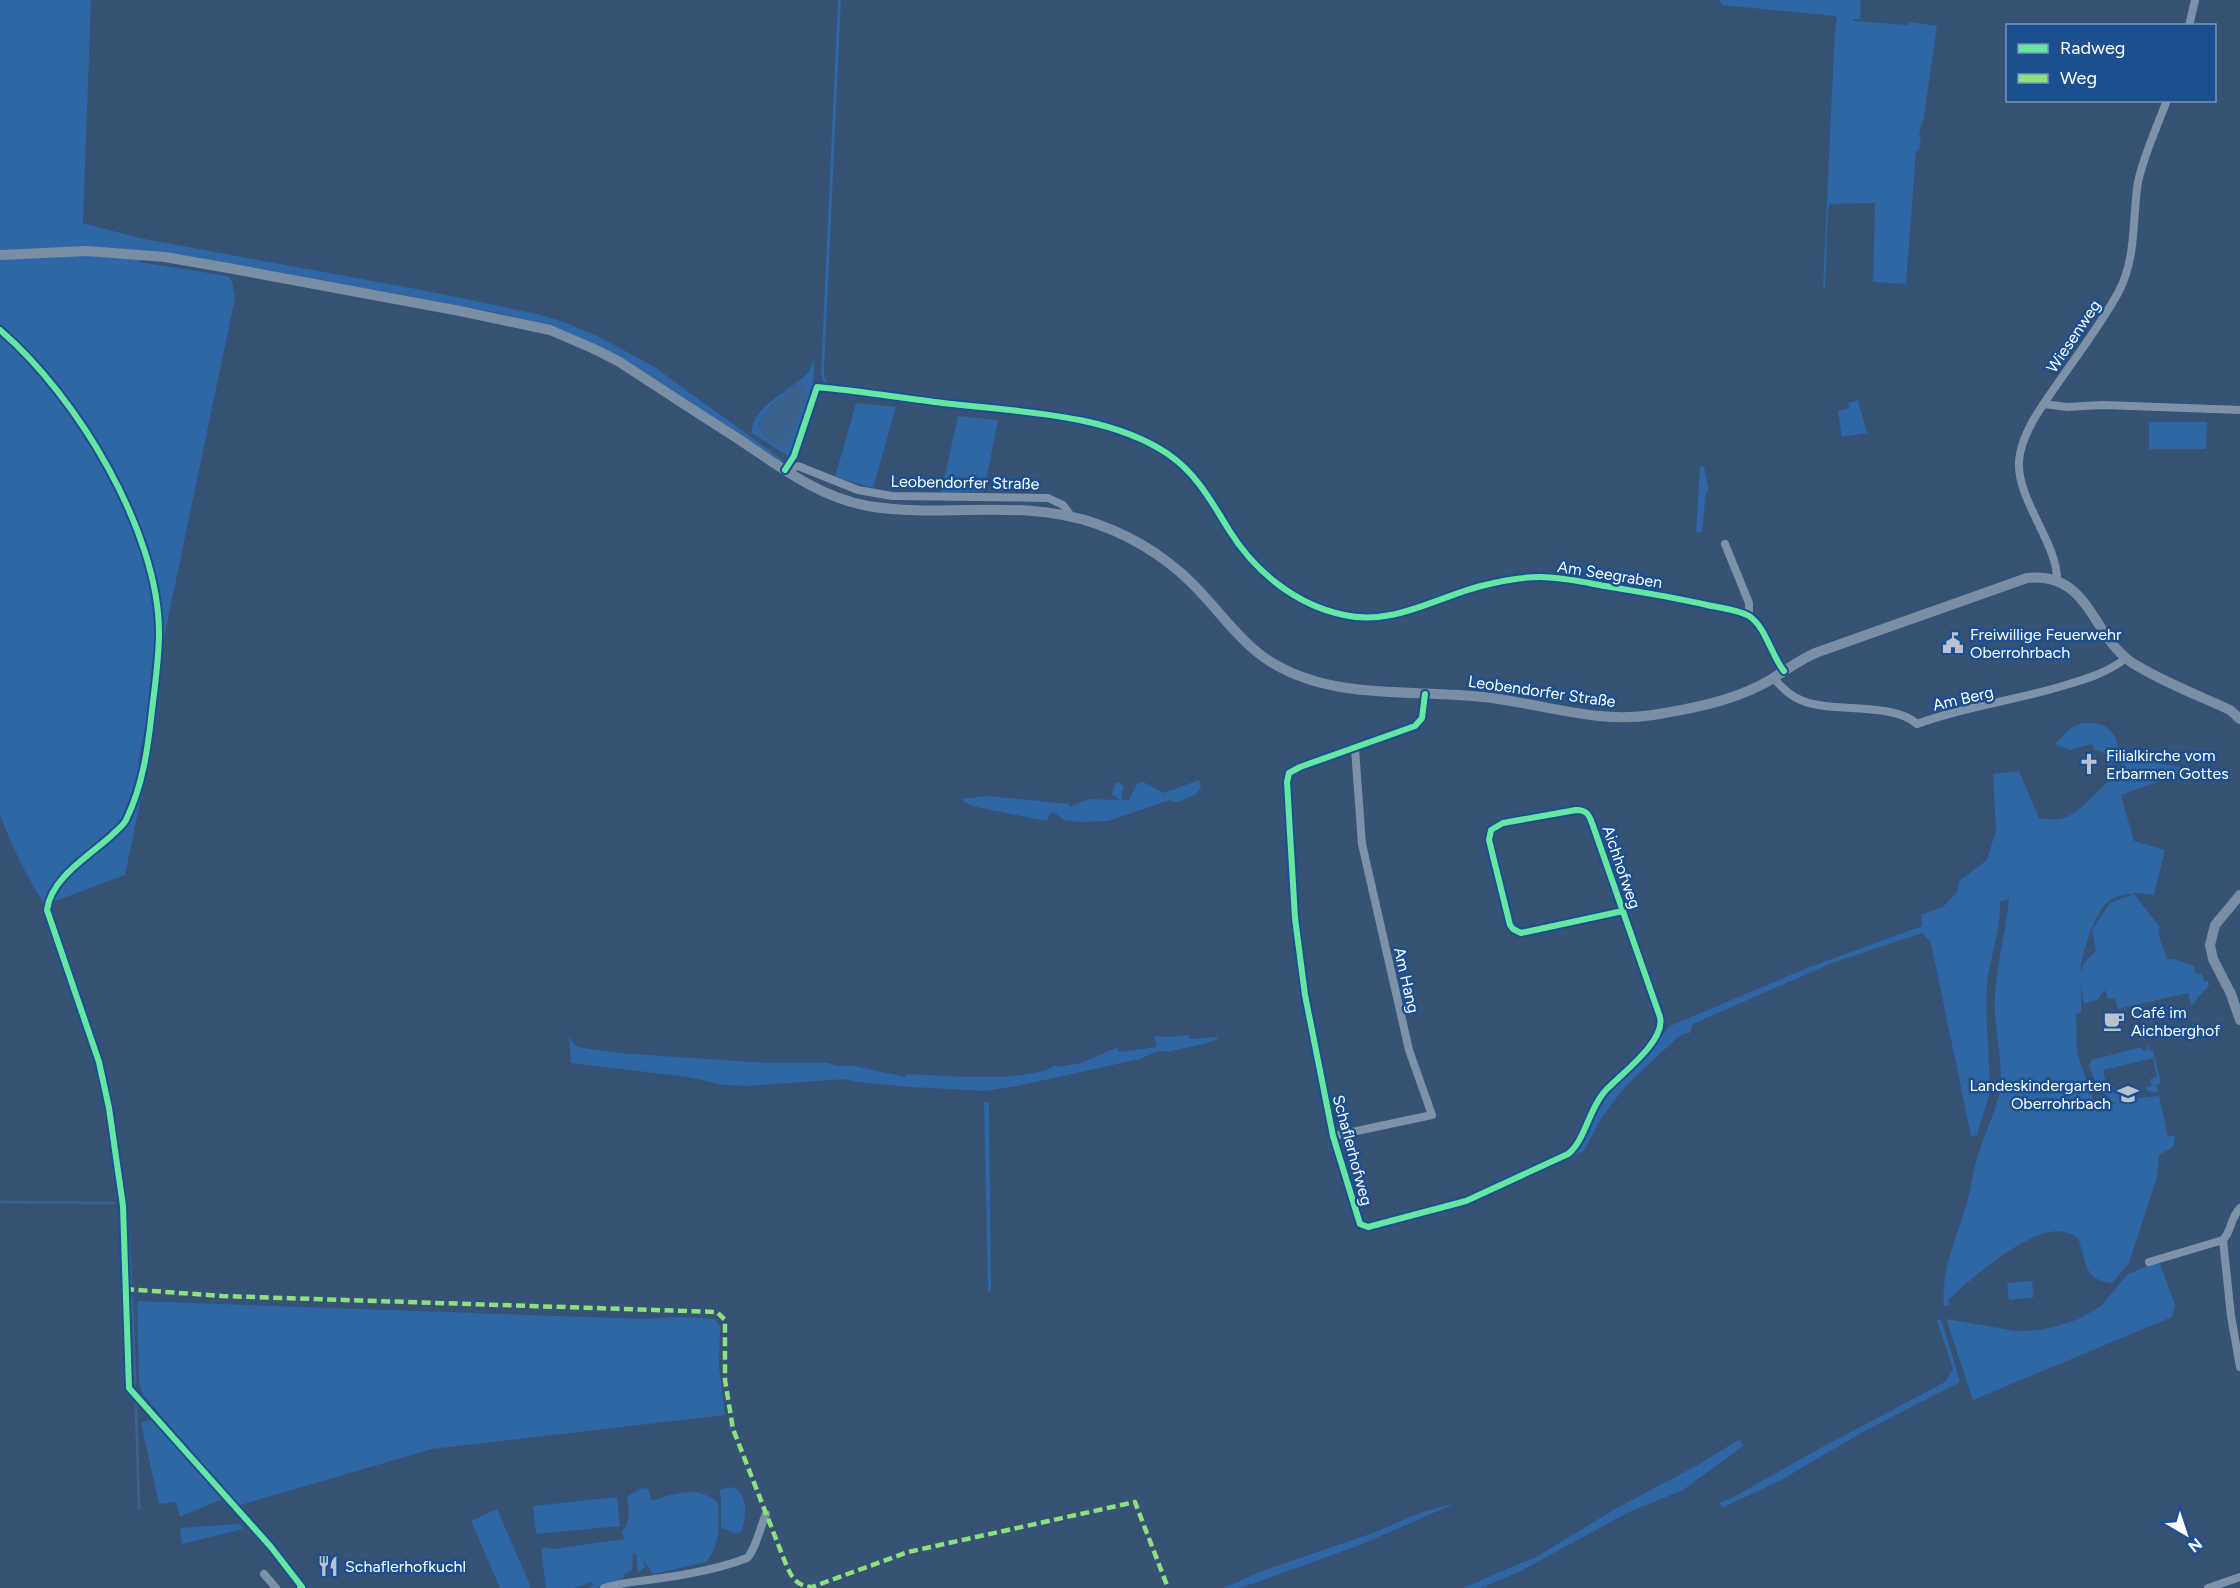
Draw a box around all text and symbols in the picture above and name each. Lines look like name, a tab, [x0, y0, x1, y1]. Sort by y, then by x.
legend	[2006, 24, 2216, 102]
text: Radweg	[2060, 37, 2125, 59]
text: Weg	[2060, 67, 2097, 89]
street label: Wiesenweg	[2042, 296, 2105, 376]
street label: Leobendorfer Straße	[891, 472, 1040, 493]
street label: Am Seegraben	[1556, 557, 1664, 592]
place label: Freiwillige Feuerwehr Oberrohrbach	[1970, 625, 2122, 662]
public building icon: Freiwillige Feuerwehr Oberrohrbach	[1941, 631, 1965, 655]
street label: Leobendorfer Straße	[1467, 672, 1617, 711]
street label: Am Berg	[1931, 682, 1995, 715]
place label: Filialkirche vom Erbarmen Gottes	[2106, 746, 2229, 783]
church icon: Filialkirche vom Erbarmen Gottes	[2077, 752, 2101, 776]
street label: Aichhofweg	[1598, 823, 1645, 911]
street label: Am Hang	[1390, 945, 1423, 1015]
place label: Café im Aichberghof	[2131, 1003, 2220, 1040]
cafe icon: Café im Aichberghof	[2102, 1009, 2126, 1033]
place label: Landeskindergarten Oberrohrbach	[1969, 1076, 2111, 1113]
school or university icon: Landeskindergarten Oberrohrbach	[2116, 1082, 2140, 1106]
street label: Schaflerhofweg	[1329, 1093, 1376, 1208]
north arrow	[2156, 1504, 2216, 1564]
text: N	[2184, 1534, 2206, 1557]
restaurant icon: Schaflerhofkuchl	[316, 1554, 340, 1578]
place label: Schaflerhofkuchl	[345, 1557, 466, 1576]

